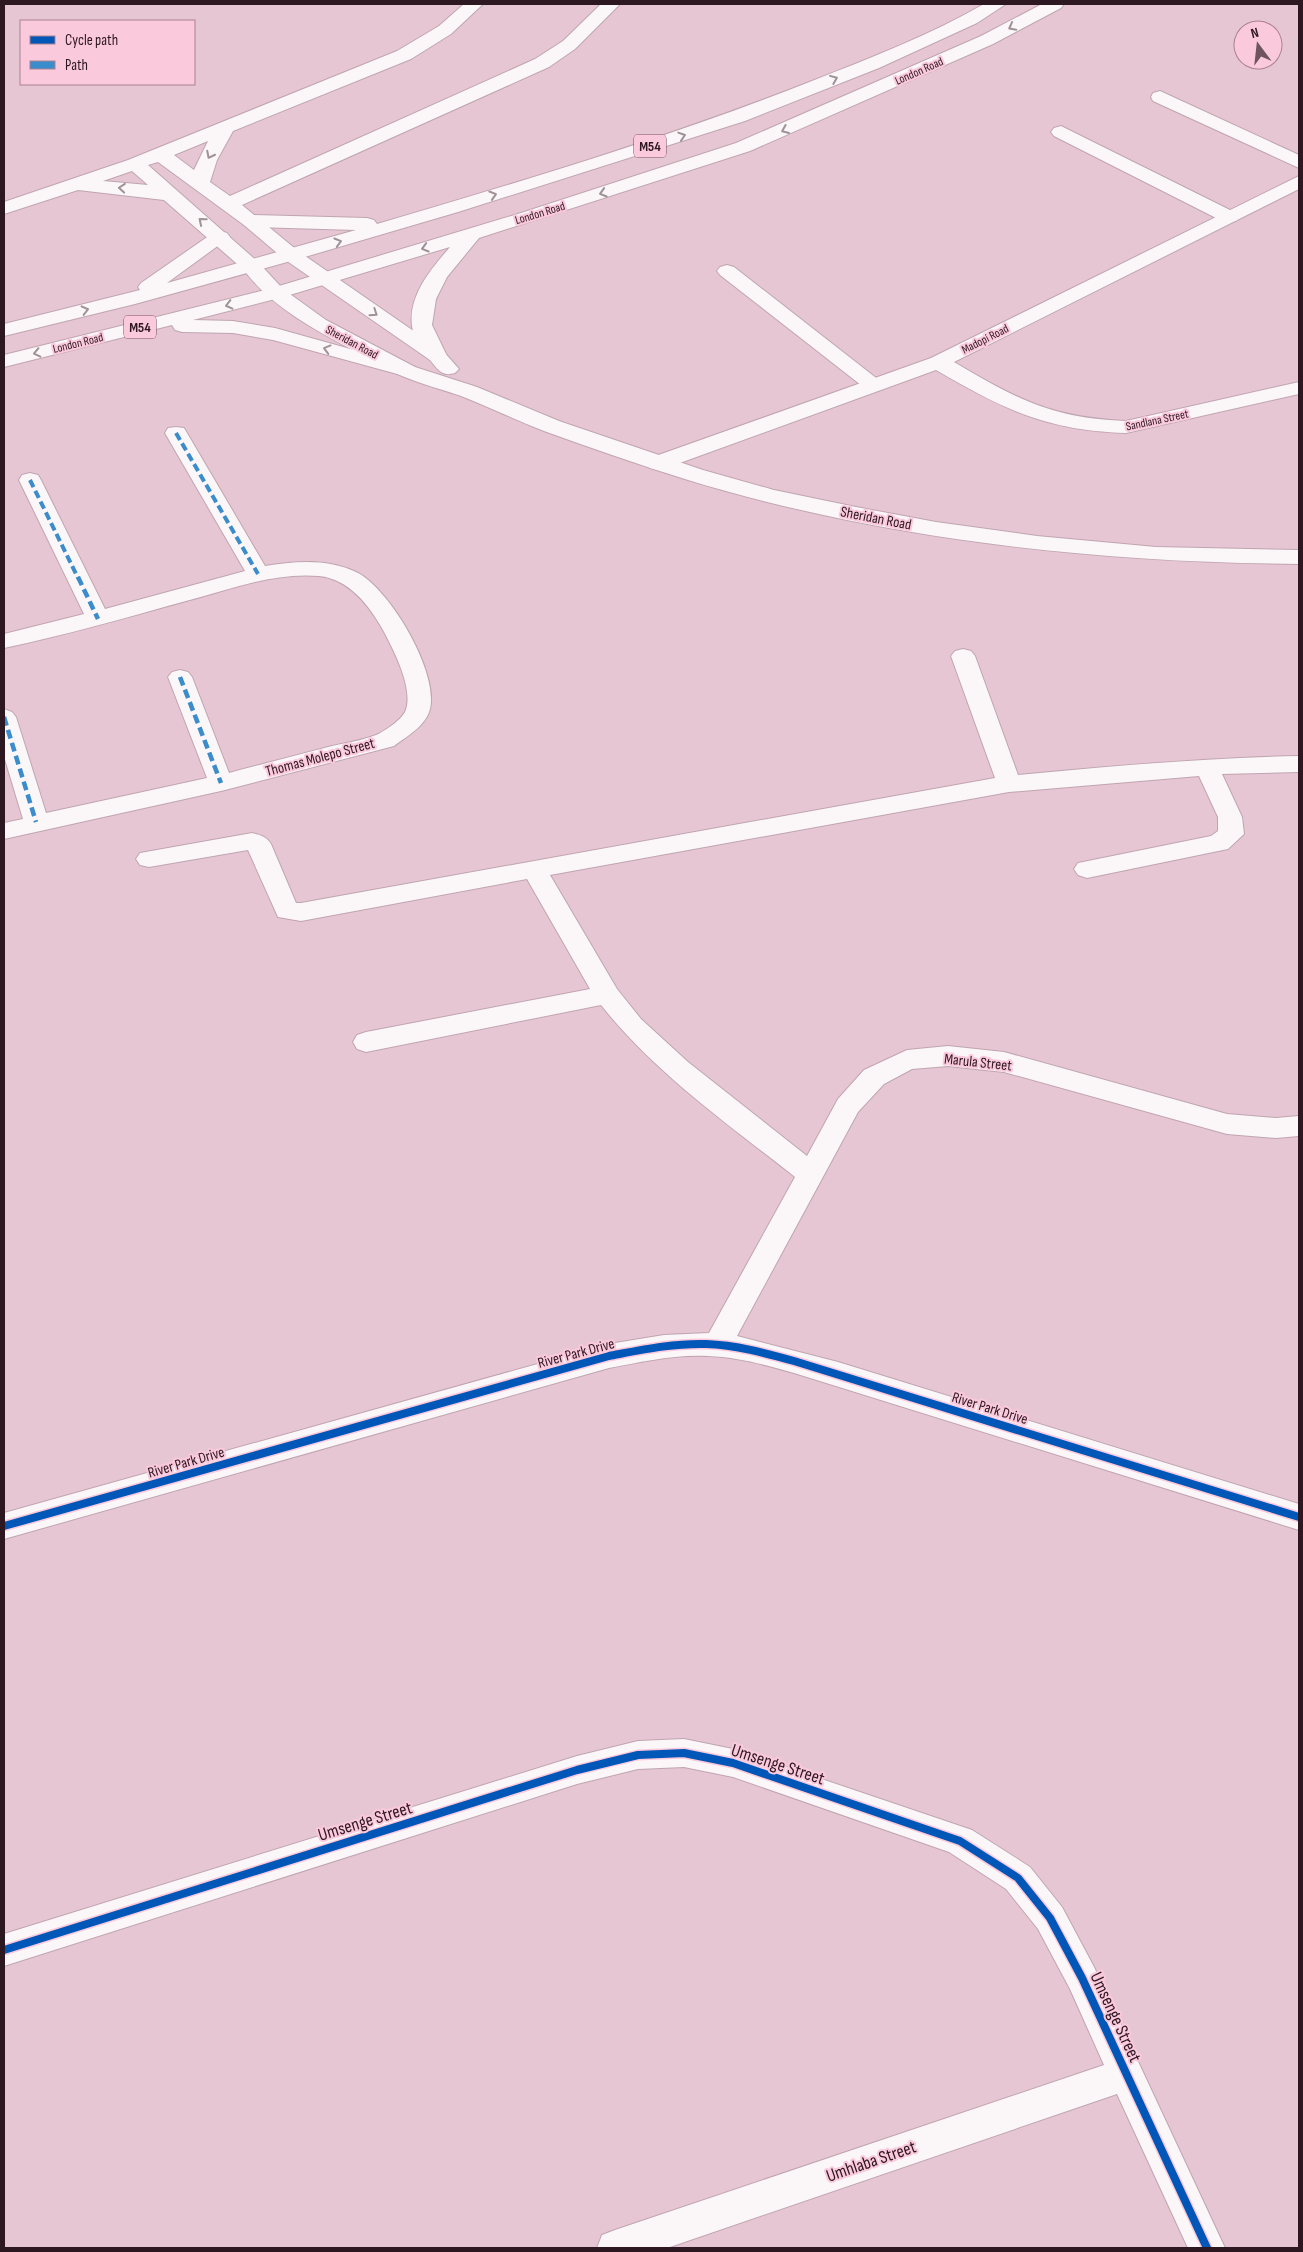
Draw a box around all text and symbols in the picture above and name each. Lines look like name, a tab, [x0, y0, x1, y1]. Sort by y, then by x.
legend	[20, 20, 195, 85]
north arrow	[1233, 20, 1283, 70]
one-way arrow	[1009, 21, 1018, 31]
text: N	[1249, 24, 1261, 42]
text: Cycle path	[65, 31, 118, 50]
street label: London Road	[893, 54, 946, 89]
text: Path	[65, 56, 88, 75]
one-way arrow	[829, 75, 838, 85]
one-way arrow	[781, 124, 789, 134]
one-way arrow	[677, 131, 685, 141]
road number: M54	[634, 134, 666, 158]
one-way arrow	[206, 150, 216, 159]
one-way arrow	[118, 183, 126, 194]
one-way arrow	[599, 188, 607, 198]
one-way arrow	[489, 191, 497, 201]
street label: London Road	[513, 199, 567, 228]
one-way arrow	[199, 219, 208, 227]
one-way arrow	[333, 237, 341, 247]
one-way arrow	[421, 242, 429, 253]
one-way arrow	[225, 299, 233, 310]
one-way arrow	[81, 305, 90, 316]
one-way arrow	[368, 307, 378, 316]
road number: M54	[124, 316, 156, 338]
street label: Madopi Road	[959, 321, 1011, 358]
street label: Sheridan Road	[323, 322, 381, 363]
street label: London Road	[51, 330, 105, 357]
one-way arrow	[322, 344, 331, 355]
one-way arrow	[33, 347, 42, 358]
street label: Sandlana Street	[1124, 406, 1190, 434]
street label: Sheridan Road	[839, 502, 913, 535]
street label: Thomas Molepo Street	[263, 734, 377, 781]
street label: Marula Street	[943, 1050, 1013, 1076]
street label: River Park Drive	[536, 1334, 617, 1373]
street label: River Park Drive	[949, 1388, 1030, 1429]
street label: River Park Drive	[146, 1443, 227, 1482]
street label: Umsenge Street	[728, 1739, 828, 1790]
street label: Umsenge Street	[316, 1797, 415, 1846]
street label: Umsenge Street	[1086, 1969, 1146, 2066]
street label: Umhlaba Street	[823, 2136, 919, 2187]

